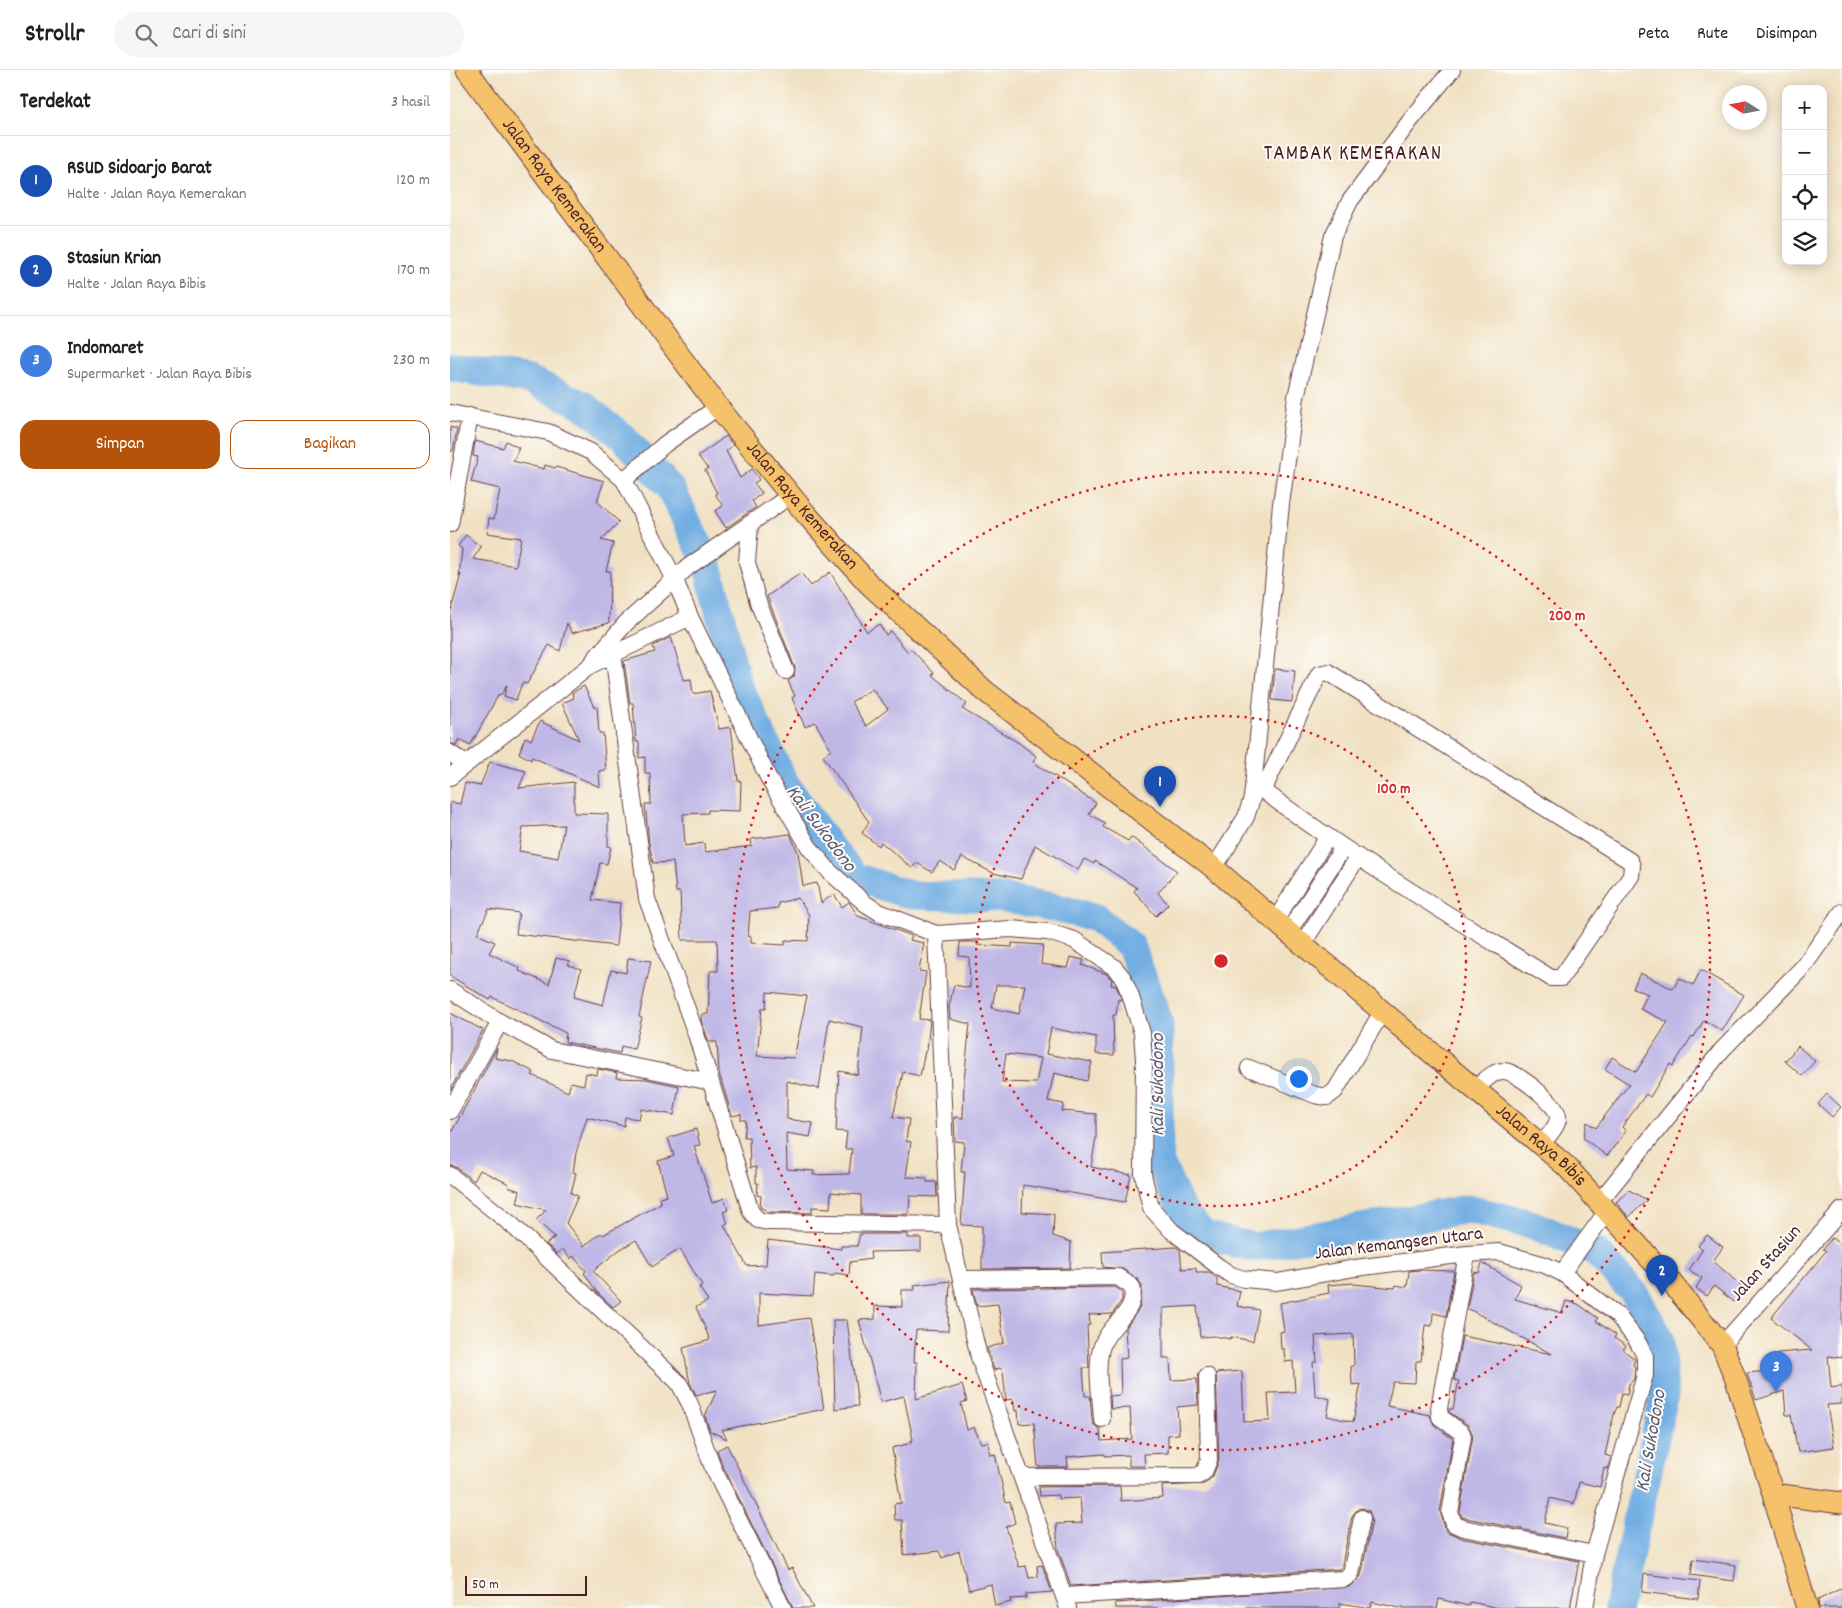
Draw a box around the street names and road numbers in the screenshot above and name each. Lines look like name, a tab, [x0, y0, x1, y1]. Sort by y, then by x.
street label: Jalan Raya Kemerakan	[494, 113, 613, 259]
street label: Jalan Raya Kemerakan	[739, 436, 864, 577]
street label: Jalan Raya Bibis	[1489, 1098, 1592, 1193]
street label: Jalan Stasiun	[1725, 1220, 1809, 1308]
street label: Jalan Kemangsen Utara	[1313, 1221, 1486, 1269]

